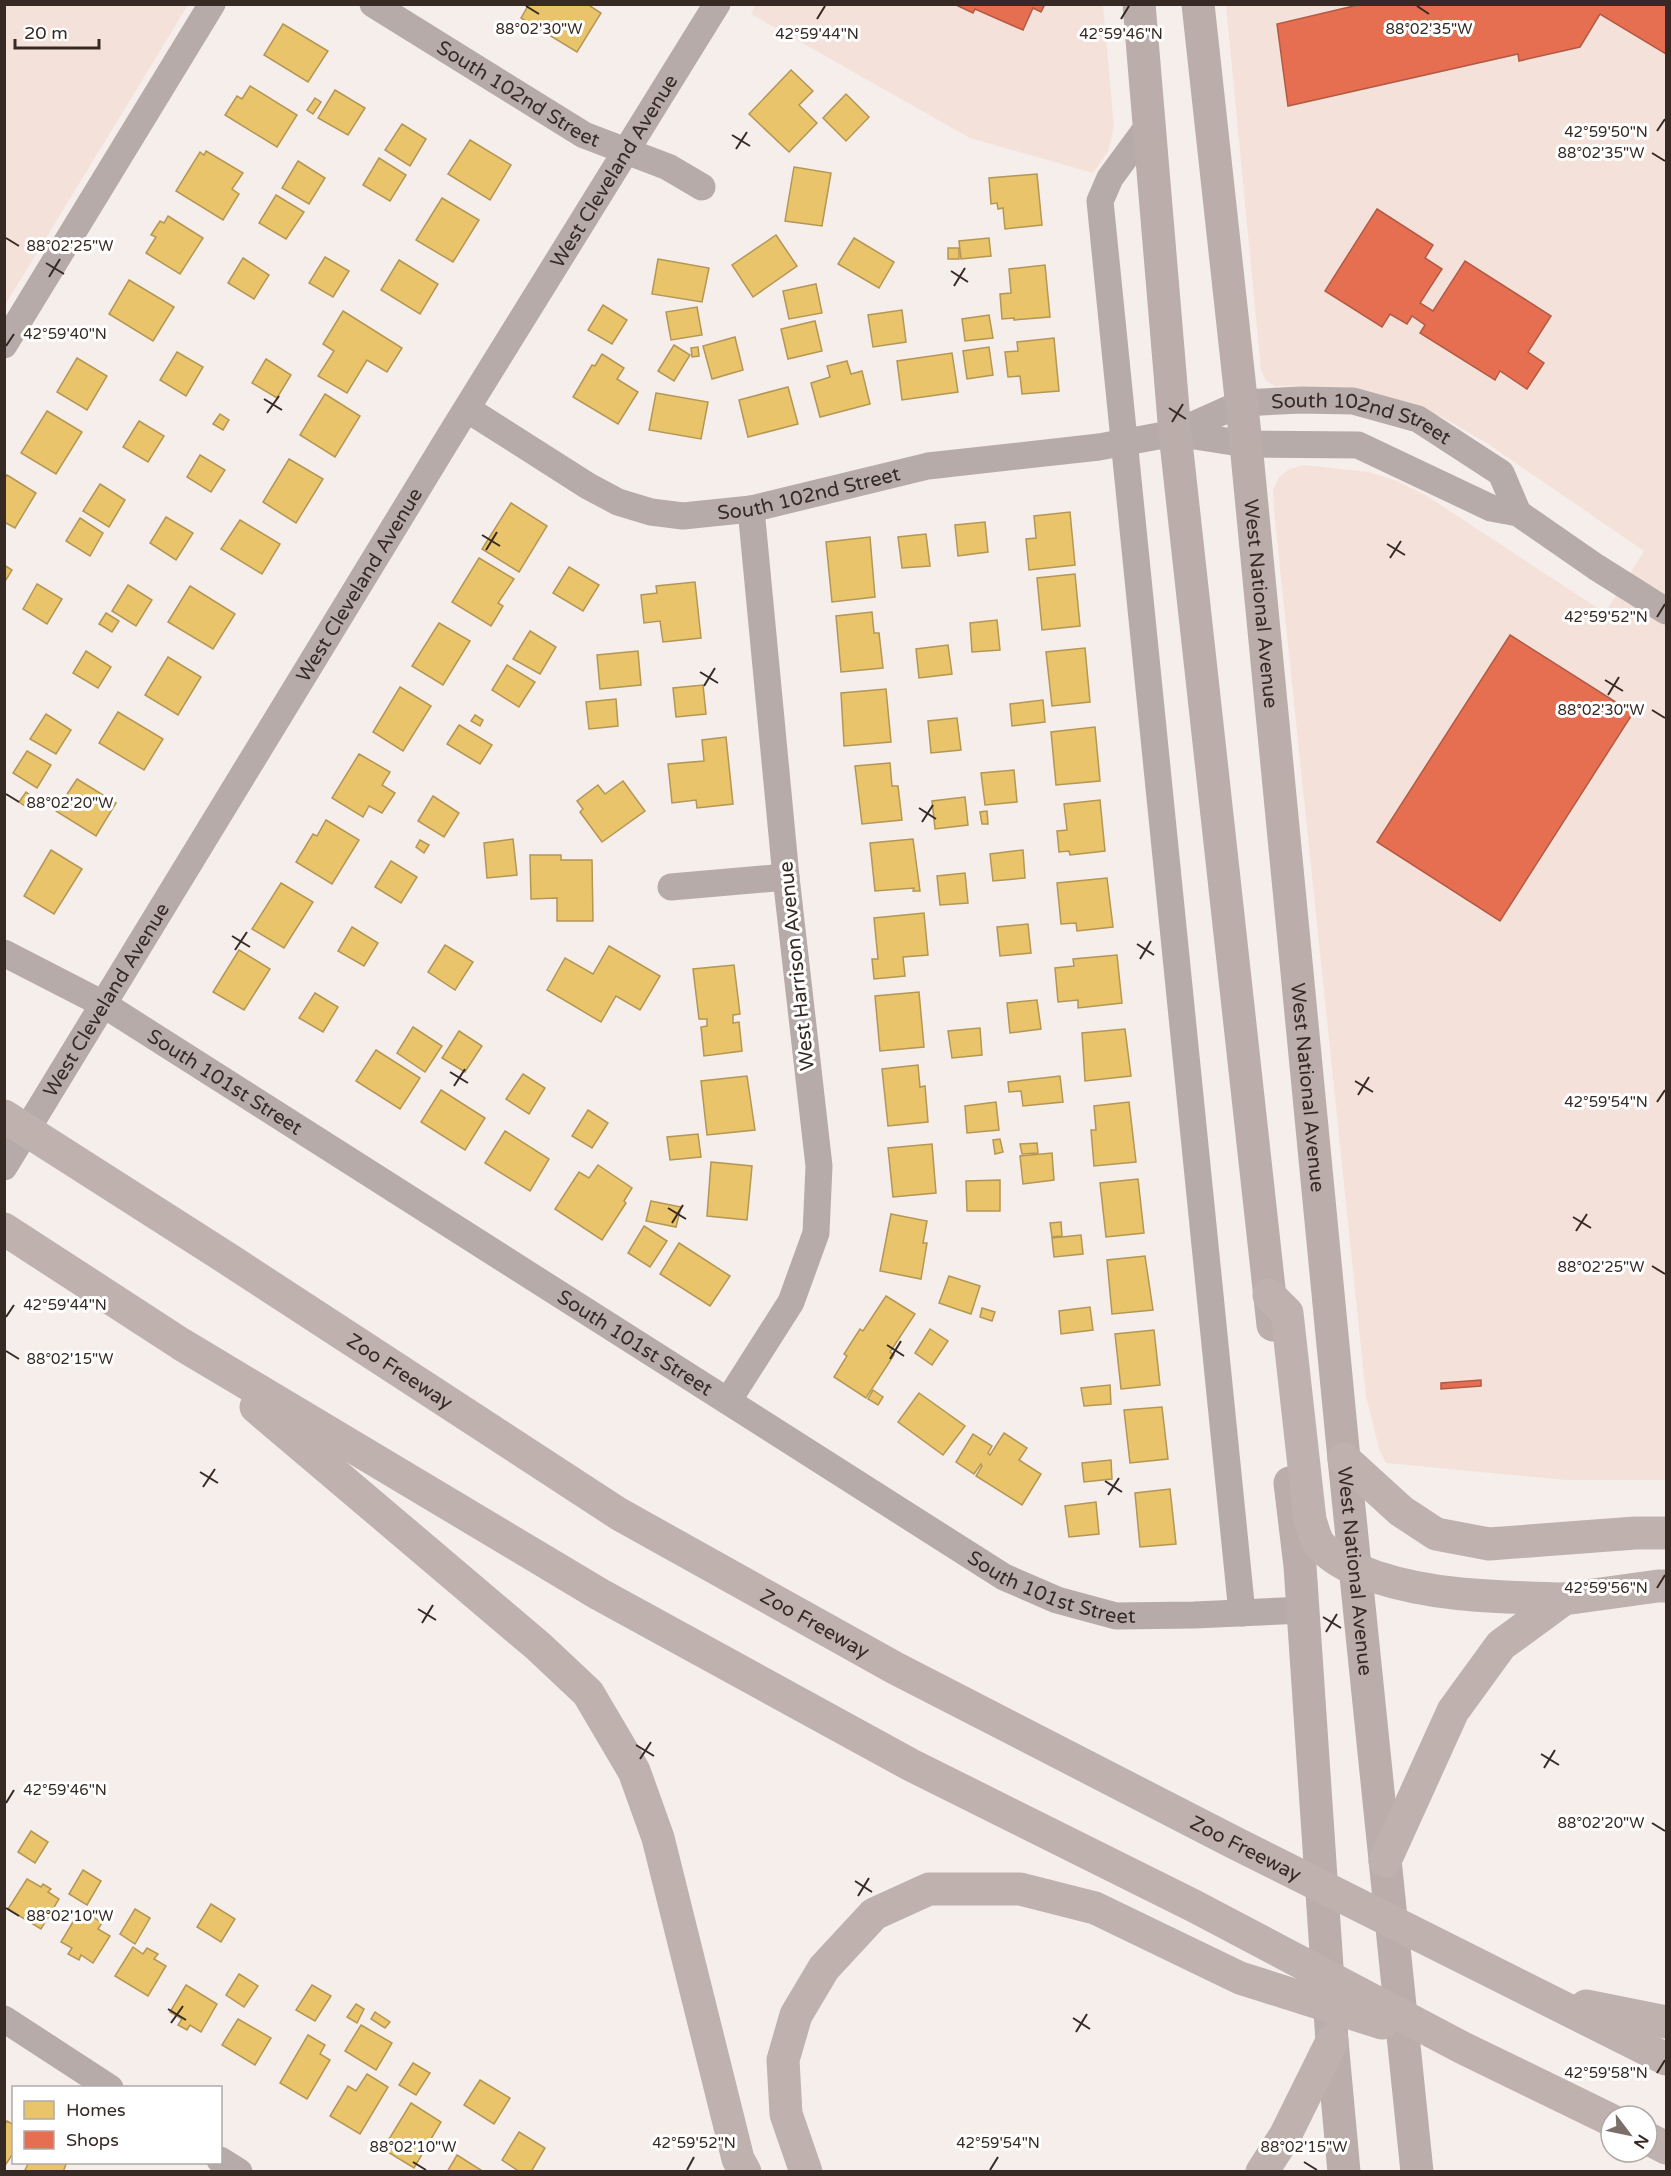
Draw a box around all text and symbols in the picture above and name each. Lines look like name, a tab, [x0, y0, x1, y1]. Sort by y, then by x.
scale bar	[15, 12, 99, 50]
text: 88°02'30"W	[496, 20, 582, 38]
text: 88°02'35"W	[1386, 20, 1472, 38]
text: 20 m	[24, 22, 68, 44]
text: 42°59'44"N	[775, 25, 859, 43]
text: 42°59'46"N	[1079, 25, 1163, 43]
street label: South 102nd Street	[432, 36, 603, 153]
street label: West Cleveland Avenue	[546, 70, 683, 272]
text: 42°59'50"N	[1564, 123, 1648, 141]
text: 88°02'35"W	[1558, 144, 1644, 162]
text: 88°02'25"W	[27, 237, 113, 255]
text: 42°59'40"N	[23, 325, 107, 343]
street label: South 102nd Street	[1271, 389, 1456, 450]
street label: South 102nd Street	[716, 462, 903, 525]
street label: West Cleveland Avenue	[292, 484, 428, 687]
street label: West National Avenue	[1238, 498, 1282, 709]
text: 42°59'52"N	[1564, 608, 1648, 626]
text: 88°02'30"W	[1558, 701, 1644, 719]
text: 88°02'20"W	[27, 794, 113, 812]
street label: West Harrison Avenue	[774, 860, 820, 1072]
street label: West Cleveland Avenue	[39, 899, 175, 1102]
street label: West National Avenue	[1285, 982, 1329, 1193]
street label: South 101st Street	[143, 1024, 307, 1141]
text: 42°59'54"N	[1564, 1093, 1648, 1111]
text: 88°02'25"W	[1558, 1258, 1644, 1276]
street label: South 101st Street	[553, 1285, 717, 1402]
text: 42°59'44"N	[23, 1296, 107, 1314]
street label: Zoo Freeway	[342, 1329, 457, 1415]
text: 88°02'15"W	[27, 1350, 113, 1368]
street label: West National Avenue	[1332, 1465, 1377, 1677]
street label: South 101st Street	[963, 1546, 1136, 1629]
text: 42°59'56"N	[1564, 1579, 1648, 1597]
street label: Zoo Freeway	[756, 1584, 874, 1664]
text: 42°59'46"N	[23, 1781, 107, 1799]
street label: Zoo Freeway	[1186, 1811, 1305, 1887]
text: 88°02'20"W	[1558, 1814, 1644, 1832]
text: 88°02'10"W	[27, 1907, 113, 1925]
text: 42°59'58"N	[1564, 2064, 1648, 2082]
legend	[12, 2086, 222, 2164]
text: Homes	[66, 2099, 126, 2121]
north arrow	[1599, 2104, 1659, 2164]
text: Shops	[66, 2129, 119, 2151]
text: N	[1629, 2131, 1653, 2152]
text: 42°59'52"N	[652, 2134, 736, 2152]
text: 42°59'54"N	[956, 2134, 1040, 2152]
text: 88°02'10"W	[370, 2138, 456, 2156]
text: 88°02'15"W	[1261, 2138, 1347, 2156]

